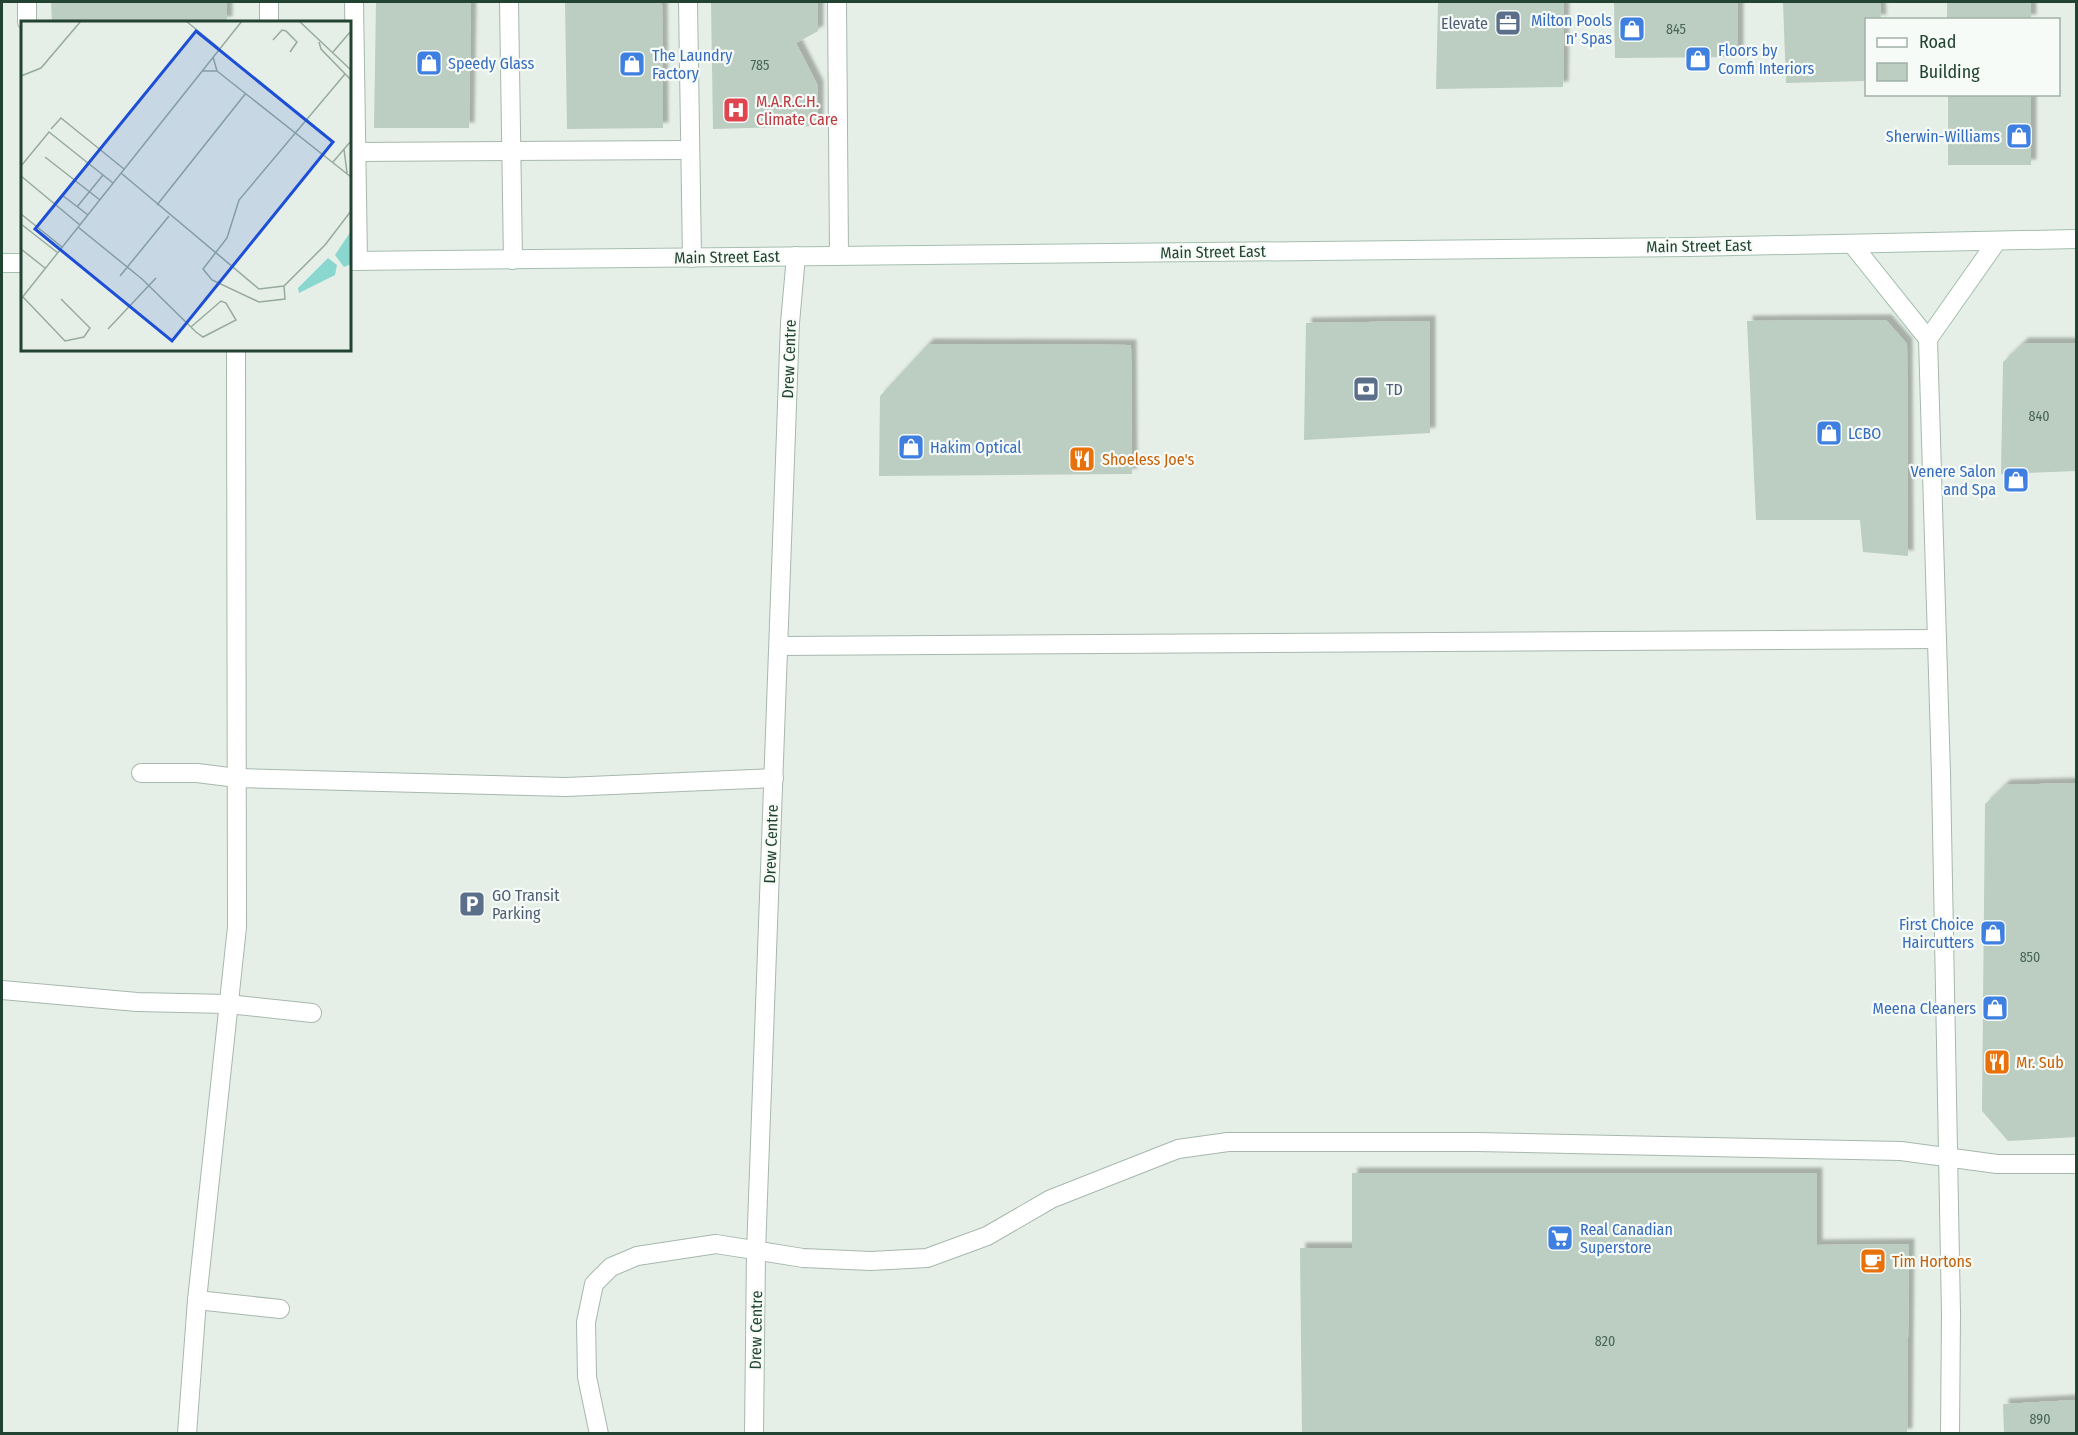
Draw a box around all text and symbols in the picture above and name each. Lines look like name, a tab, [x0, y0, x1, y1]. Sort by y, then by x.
office icon: Elevate	[1493, 8, 1523, 38]
place label: Milton Pools n' Spas	[1531, 11, 1612, 48]
place label: Elevate	[1441, 14, 1488, 33]
shop icon: Milton Pools n' Spas	[1617, 14, 1647, 44]
legend	[1865, 18, 2060, 96]
inset map	[21, 21, 351, 351]
house number: 845	[1666, 21, 1686, 38]
text: Road	[1919, 31, 1956, 53]
place label: Floors by Comfi Interiors	[1718, 41, 1815, 78]
shop icon: Floors by Comfi Interiors	[1683, 44, 1713, 74]
place label: The Laundry Factory	[652, 46, 733, 83]
shop icon: Speedy Glass	[414, 48, 444, 78]
shop icon: The Laundry Factory	[617, 49, 647, 79]
place label: Speedy Glass	[448, 54, 534, 73]
house number: 785	[751, 57, 769, 74]
text: Building	[1919, 61, 1980, 83]
place label: M.A.R.C.H. Climate Care	[756, 92, 838, 129]
hospital icon: M.A.R.C.H. Climate Care	[721, 95, 751, 125]
shop icon: Sherwin-Williams	[2004, 121, 2034, 151]
place label: Sherwin-Williams	[1886, 127, 2000, 146]
street label: Main Street East	[1646, 236, 1753, 256]
street label: Main Street East	[1160, 242, 1267, 262]
street label: Main Street East	[674, 247, 781, 267]
street label: Drew Centre	[778, 319, 800, 399]
bank icon: TD	[1351, 374, 1381, 404]
place label: TD	[1386, 380, 1403, 399]
house number: 840	[2028, 408, 2050, 425]
shop icon: LCBO	[1814, 418, 1844, 448]
place label: LCBO	[1848, 424, 1881, 443]
shop icon: Hakim Optical	[896, 432, 926, 462]
place label: Hakim Optical	[930, 438, 1022, 457]
restaurant icon: Shoeless Joe's	[1067, 444, 1097, 474]
place label: Shoeless Joe's	[1102, 450, 1195, 469]
place label: Venere Salon and Spa	[1911, 462, 1996, 499]
shop icon: Venere Salon and Spa	[2001, 465, 2031, 495]
street label: Drew Centre	[760, 804, 782, 884]
place label: GO Transit Parking	[492, 886, 560, 923]
parking icon: GO Transit Parking	[457, 889, 487, 919]
place label: First Choice Haircutters	[1899, 915, 1974, 952]
shop icon: First Choice Haircutters	[1978, 918, 2008, 948]
house number: 850	[2020, 949, 2040, 966]
shop icon: Meena Cleaners	[1980, 993, 2010, 1023]
place label: Meena Cleaners	[1873, 999, 1976, 1018]
restaurant icon: Mr. Sub	[1982, 1047, 2012, 1077]
place label: Mr. Sub	[2016, 1053, 2064, 1072]
place label: Real Canadian Superstore	[1580, 1220, 1673, 1257]
supermarket icon: Real Canadian Superstore	[1545, 1223, 1575, 1253]
cafe icon: Tim Hortons	[1858, 1246, 1888, 1276]
place label: Tim Hortons	[1892, 1252, 1972, 1271]
street label: Drew Centre	[746, 1290, 766, 1370]
house number: 820	[1595, 1333, 1615, 1350]
house number: 890	[2030, 1411, 2050, 1428]

